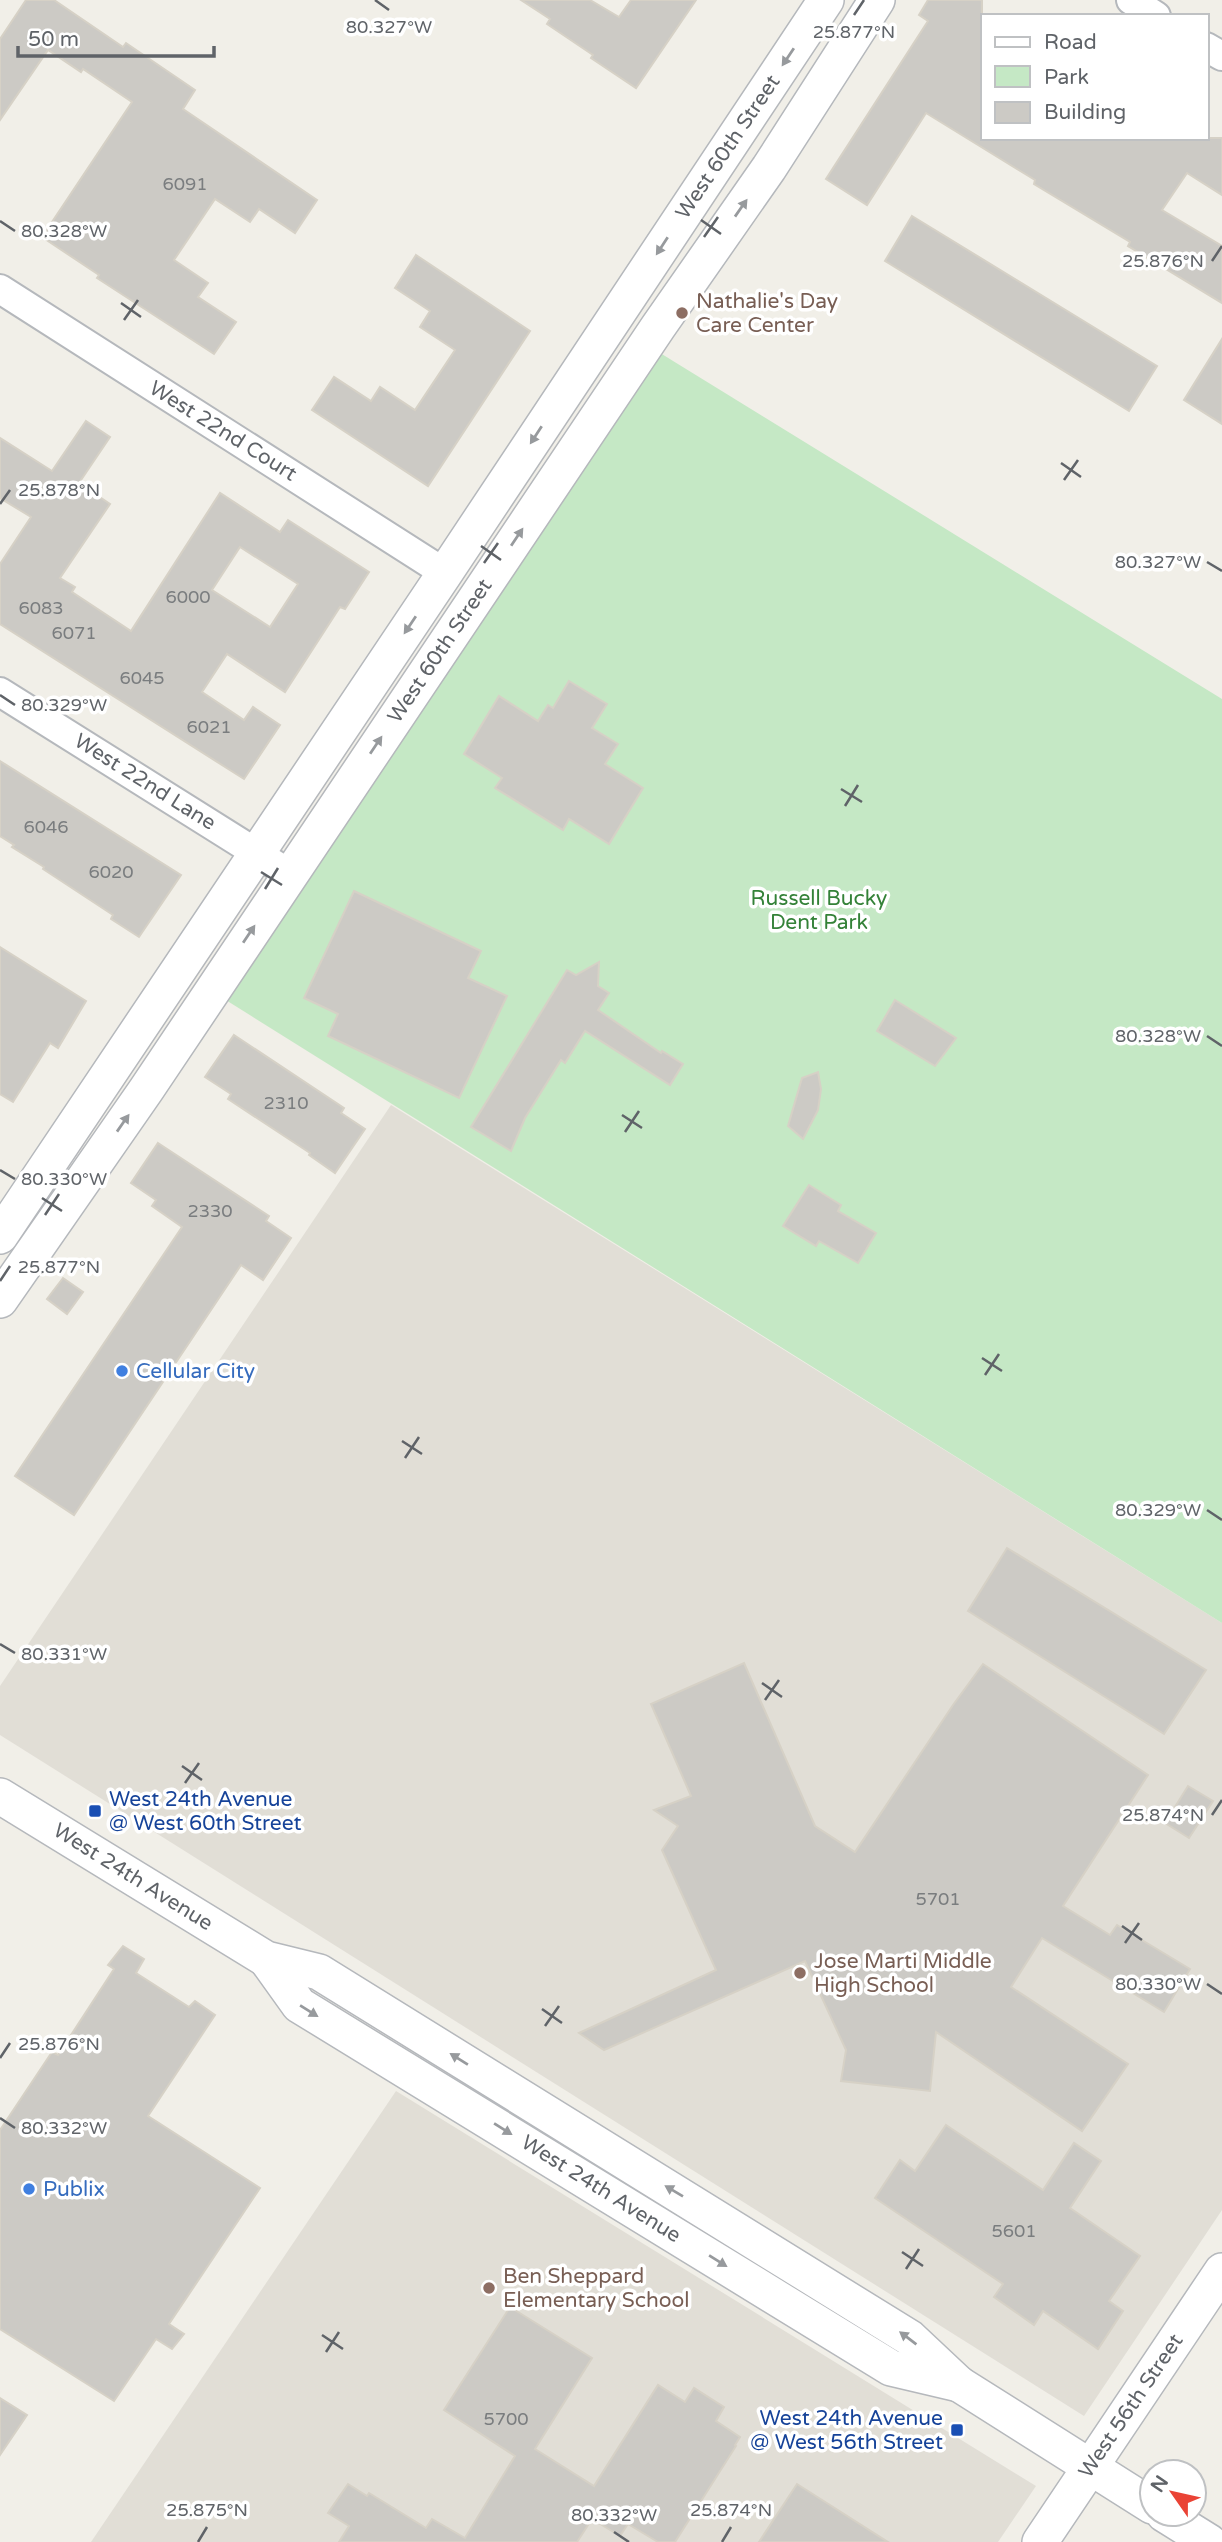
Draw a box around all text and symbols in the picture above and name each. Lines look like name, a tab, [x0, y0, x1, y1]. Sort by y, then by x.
scale bar	[18, 14, 214, 58]
legend	[981, 14, 1208, 140]
text: 80.327°W	[346, 16, 432, 38]
text: 25.877°N	[813, 21, 895, 43]
text: 50 m	[28, 27, 79, 52]
text: Road	[1044, 30, 1097, 55]
one-way arrow	[781, 48, 795, 66]
text: Park	[1044, 65, 1089, 90]
street label: West 60th Street	[671, 70, 785, 224]
text: Building	[1044, 100, 1126, 125]
house number: 6091	[162, 173, 208, 195]
one-way arrow	[734, 199, 748, 217]
text: 80.328°W	[21, 220, 107, 242]
one-way arrow	[656, 237, 669, 256]
text: 25.876°N	[1122, 250, 1204, 272]
place label: Nathalie's Day Care Center	[696, 289, 838, 338]
marker: Nathalie's Day Care Center	[674, 305, 690, 321]
street label: West 22nd Court	[145, 376, 301, 486]
one-way arrow	[529, 426, 542, 445]
text: 25.878°N	[18, 479, 100, 501]
one-way arrow	[510, 527, 523, 546]
text: 80.327°W	[1115, 551, 1201, 573]
street label: West 60th Street	[383, 574, 497, 728]
house number: 6000	[165, 586, 211, 608]
house number: 6083	[18, 597, 64, 619]
one-way arrow	[403, 616, 417, 634]
house number: 6071	[51, 622, 97, 644]
house number: 6045	[119, 667, 165, 689]
text: 80.329°W	[21, 694, 107, 716]
house number: 6021	[186, 716, 232, 738]
street label: West 22nd Lane	[70, 728, 220, 836]
one-way arrow	[370, 736, 383, 755]
house number: 6046	[23, 816, 69, 838]
house number: 6020	[88, 861, 134, 883]
park label: Russell Bucky Dent Park	[751, 886, 887, 935]
one-way arrow	[242, 925, 256, 943]
text: 80.328°W	[1115, 1025, 1201, 1047]
house number: 2310	[263, 1092, 309, 1114]
one-way arrow	[116, 1114, 130, 1132]
text: 80.330°W	[21, 1168, 107, 1190]
house number: 2330	[187, 1200, 233, 1222]
text: 25.877°N	[18, 1256, 100, 1278]
place label: Cellular City	[136, 1359, 255, 1384]
marker: Cellular City	[114, 1363, 130, 1379]
text: 80.329°W	[1115, 1499, 1201, 1521]
text: 80.331°W	[21, 1643, 107, 1665]
place label: West 24th Avenue @ West 60th Street	[109, 1787, 302, 1836]
marker: West 24th Avenue @ West 60th Street	[87, 1803, 103, 1819]
text: 25.874°N	[1122, 1804, 1204, 1826]
street label: West 24th Avenue	[49, 1818, 218, 1936]
house number: 5701	[915, 1888, 961, 1910]
place label: Jose Marti Middle High School	[814, 1949, 992, 1998]
marker: Jose Marti Middle High School	[792, 1965, 808, 1981]
text: 80.330°W	[1115, 1973, 1201, 1995]
one-way arrow	[299, 2004, 319, 2017]
text: 25.876°N	[18, 2033, 100, 2055]
one-way arrow	[449, 2053, 469, 2066]
text: 80.332°W	[21, 2117, 107, 2139]
one-way arrow	[494, 2123, 513, 2136]
street label: West 24th Avenue	[517, 2130, 686, 2248]
place label: Publix	[43, 2177, 105, 2202]
marker: Publix	[21, 2181, 37, 2197]
one-way arrow	[664, 2185, 683, 2197]
house number: 5601	[991, 2220, 1037, 2242]
one-way arrow	[708, 2255, 727, 2268]
place label: Ben Sheppard Elementary School	[503, 2264, 690, 2313]
marker: Ben Sheppard Elementary School	[481, 2280, 497, 2296]
street label: West 56th Street	[1074, 2329, 1188, 2483]
one-way arrow	[899, 2331, 917, 2345]
place label: West 24th Avenue @ West 56th Street	[750, 2406, 943, 2455]
house number: 5700	[483, 2408, 529, 2430]
marker: West 24th Avenue @ West 56th Street	[949, 2422, 965, 2438]
north arrow	[1138, 2458, 1208, 2528]
text: N	[1146, 2472, 1173, 2497]
text: 25.875°N	[166, 2499, 248, 2521]
text: 25.874°N	[690, 2499, 772, 2521]
text: 80.332°W	[571, 2504, 657, 2526]

